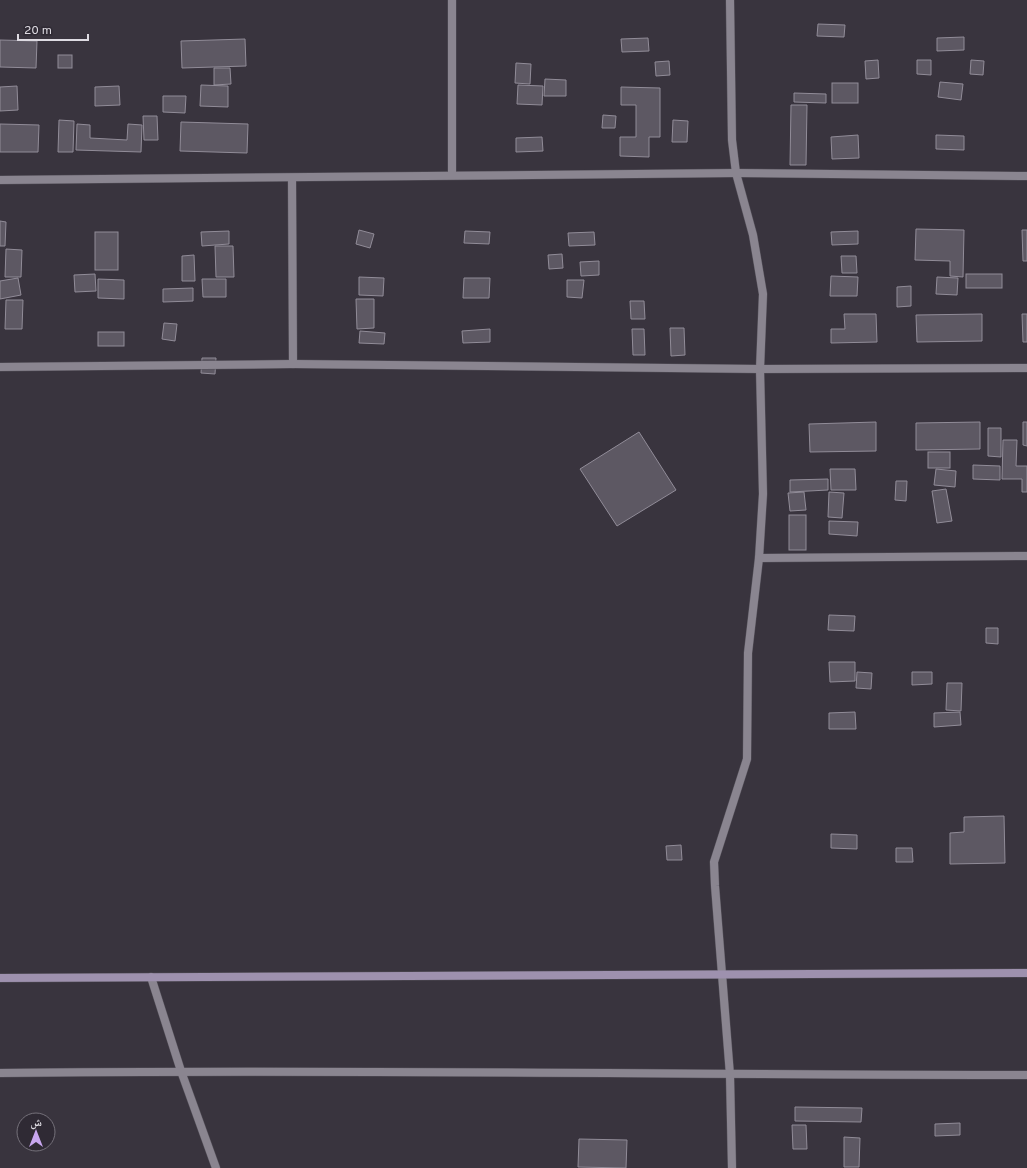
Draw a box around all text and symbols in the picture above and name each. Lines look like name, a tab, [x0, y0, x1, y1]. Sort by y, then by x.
scale bar	[18, 16, 88, 42]
text: 20 m	[24, 23, 52, 39]
north arrow	[16, 1112, 56, 1152]
text: ش	[30, 1116, 42, 1130]

